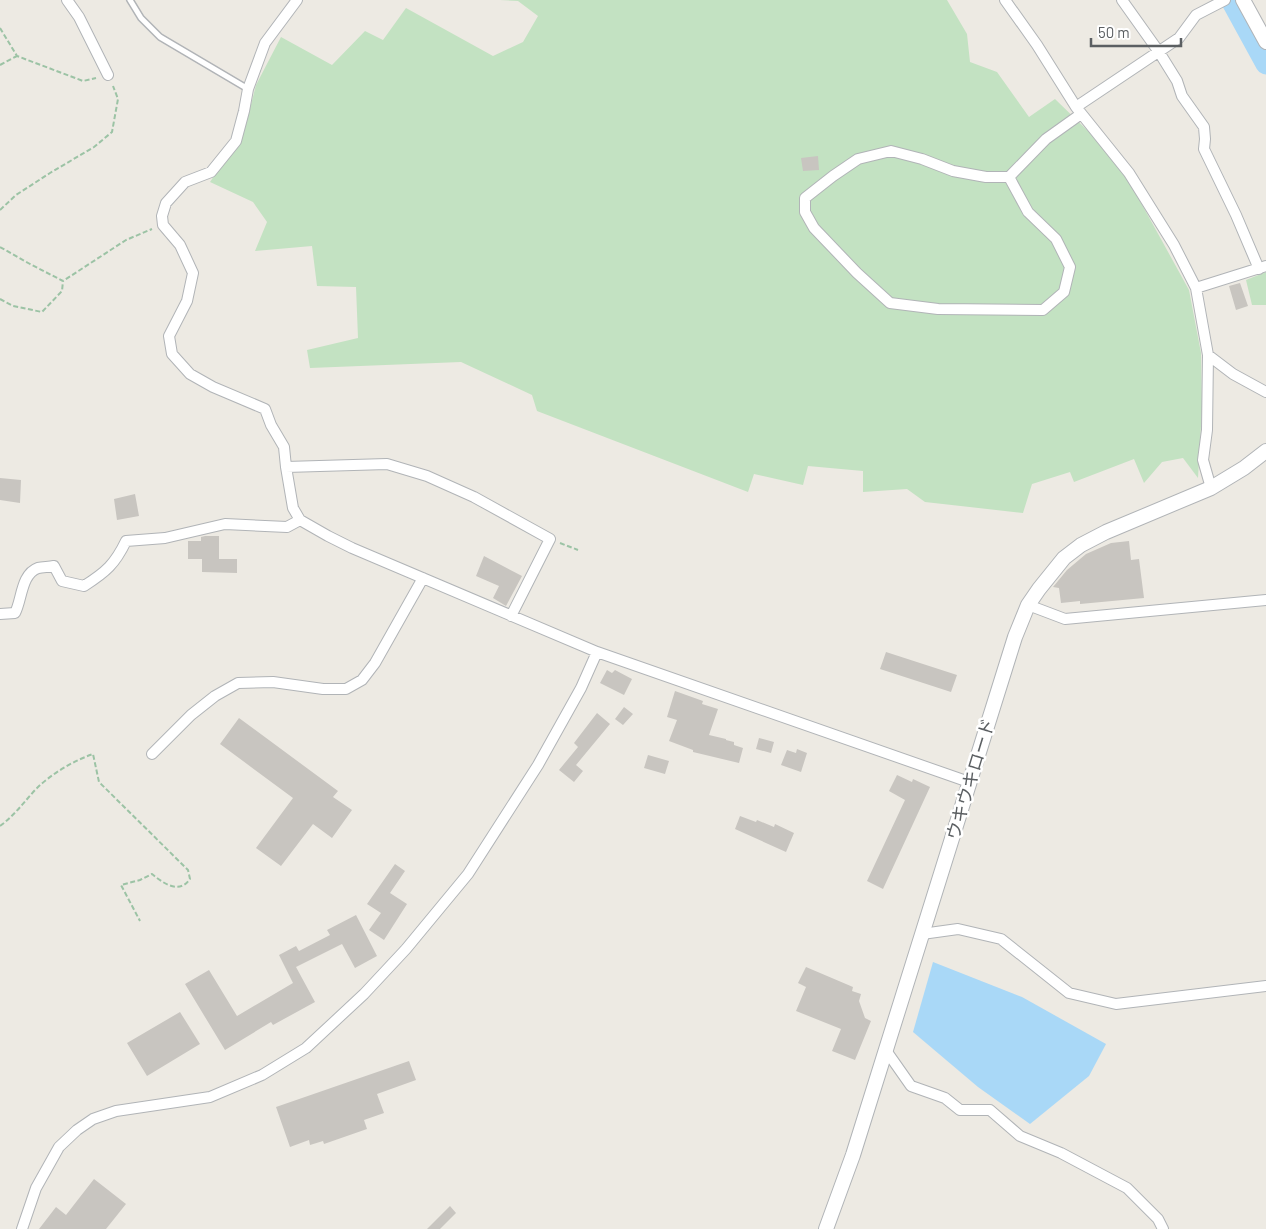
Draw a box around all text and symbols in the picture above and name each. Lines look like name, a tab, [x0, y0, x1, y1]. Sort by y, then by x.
scale bar	[1091, 15, 1181, 47]
text: 50 m	[1098, 23, 1130, 41]
street label: ウキウキロード	[941, 716, 999, 842]

